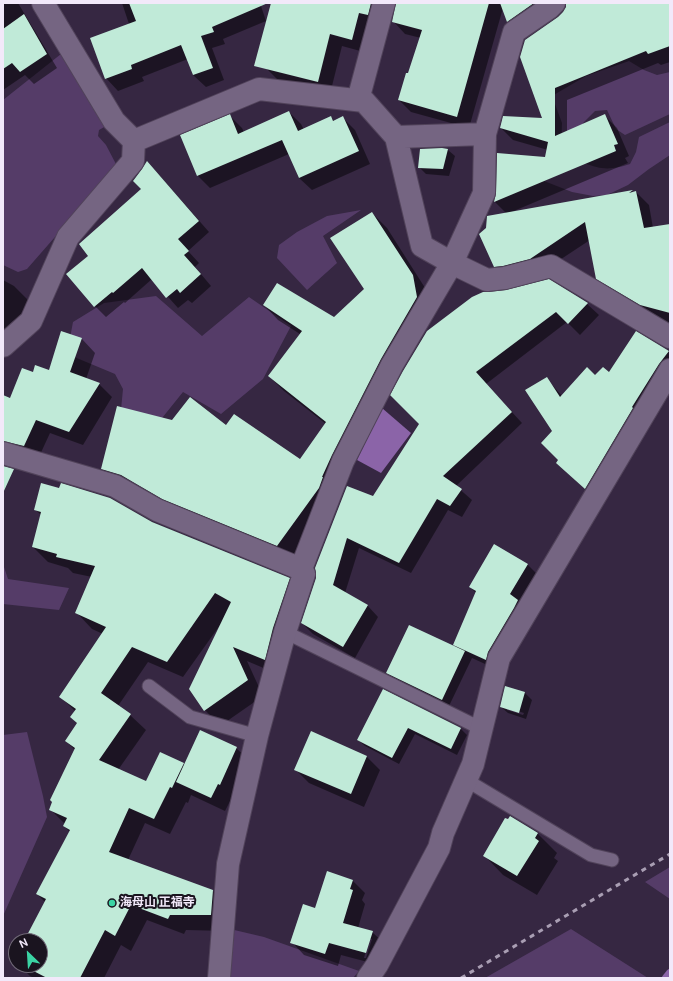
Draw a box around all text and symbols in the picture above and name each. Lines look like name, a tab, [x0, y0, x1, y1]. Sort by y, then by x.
place label: 海母山 正福寺	[120, 896, 195, 910]
marker: 海母山 正福寺	[107, 898, 117, 908]
north arrow	[8, 933, 48, 973]
text: N	[17, 935, 30, 951]

